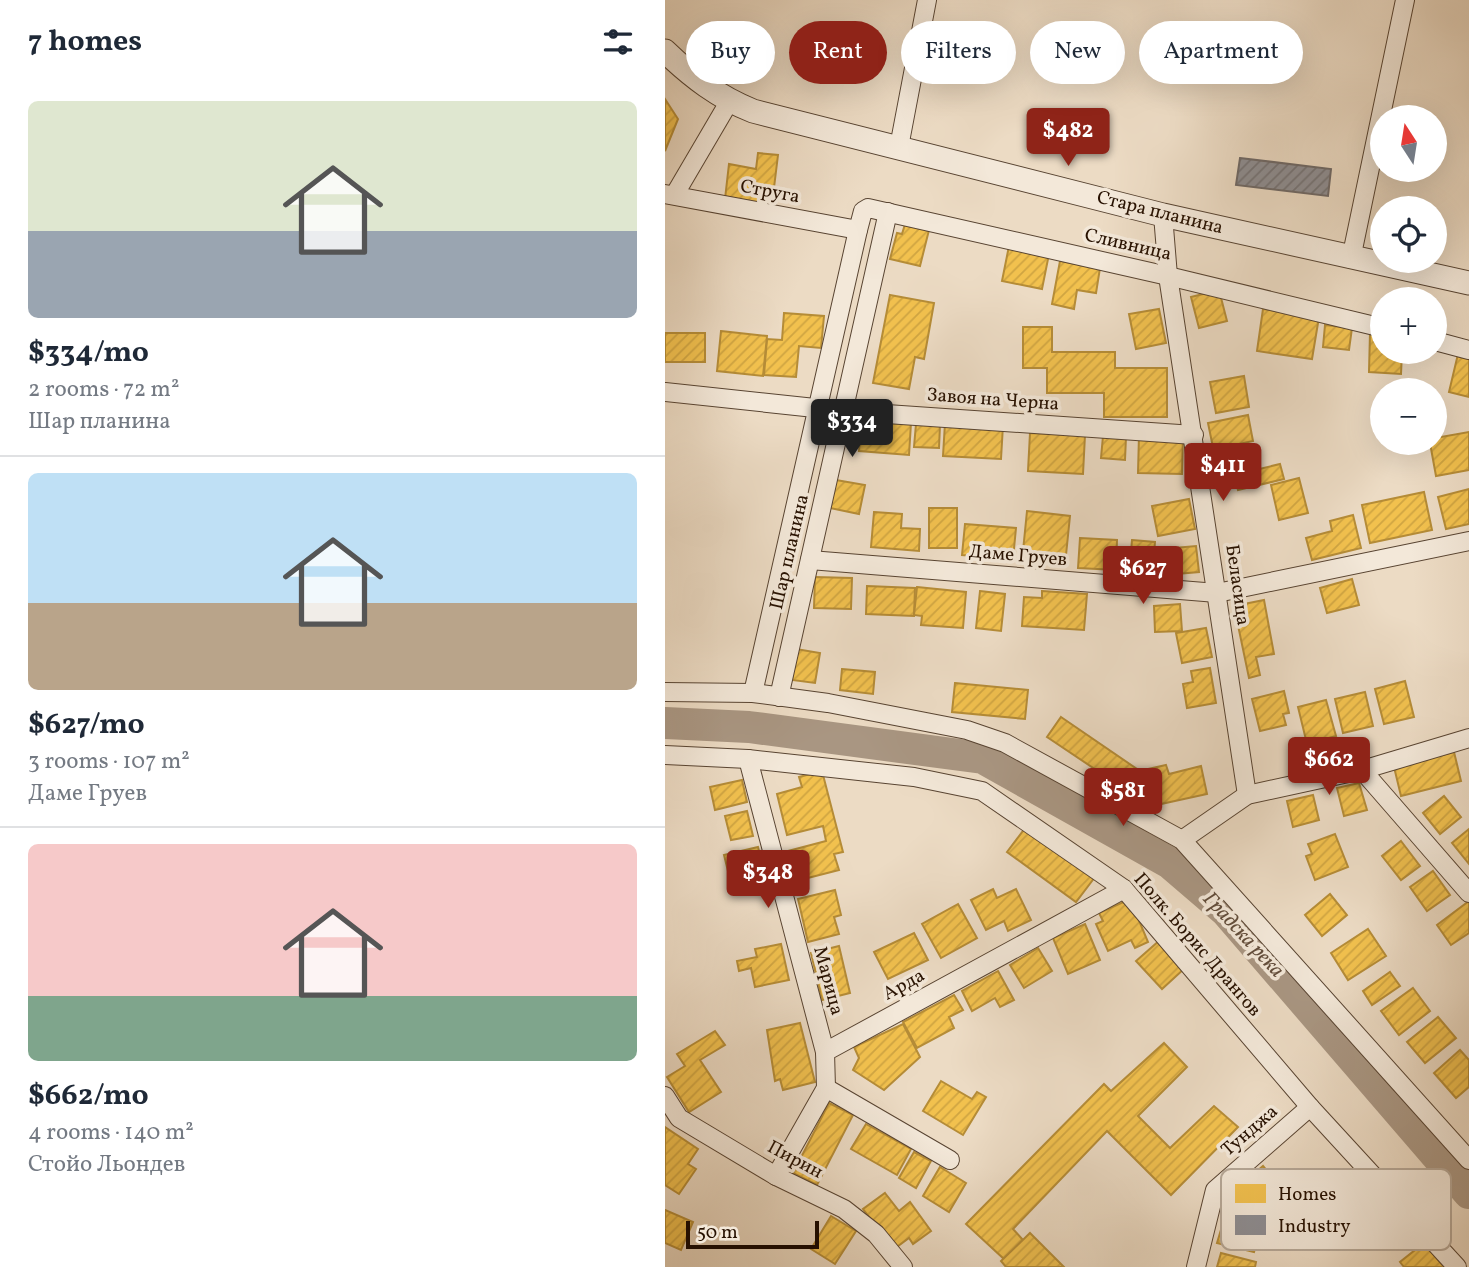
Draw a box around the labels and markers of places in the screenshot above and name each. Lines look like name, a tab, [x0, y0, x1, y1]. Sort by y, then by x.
pin: $482	[1027, 108, 1109, 168]
pin: $334	[811, 400, 893, 459]
pin: $411	[1182, 444, 1264, 503]
pin: $627	[1102, 546, 1184, 606]
pin: $662	[1288, 738, 1370, 797]
pin: $581	[1082, 768, 1164, 828]
pin: $348	[727, 850, 809, 910]

